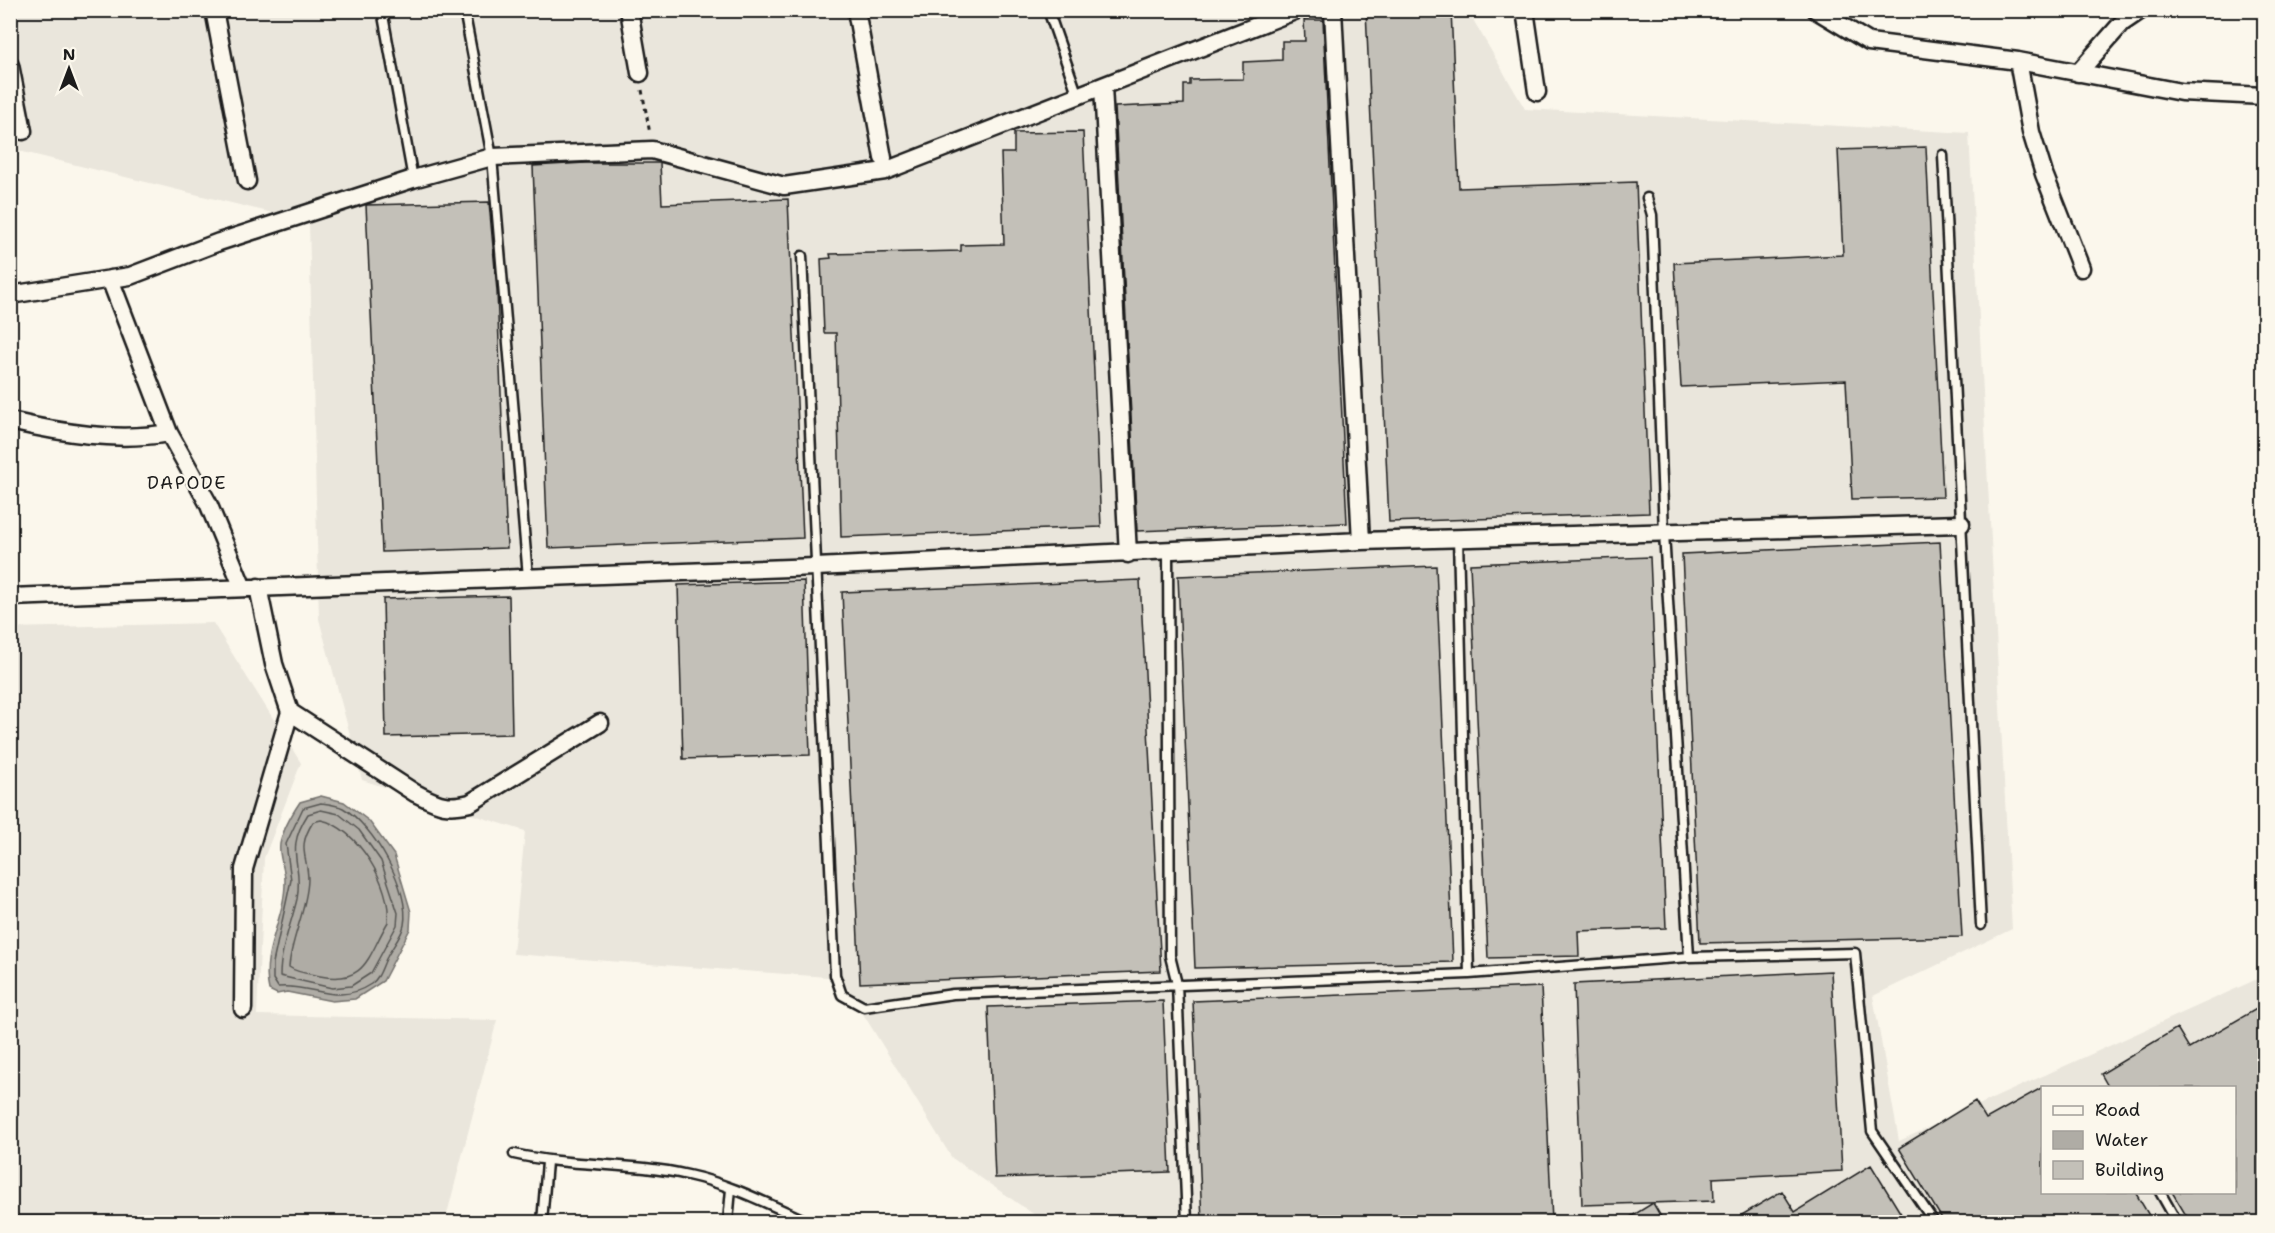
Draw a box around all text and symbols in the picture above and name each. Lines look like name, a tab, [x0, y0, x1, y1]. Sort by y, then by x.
north arrow	[39, 39, 99, 99]
text: N	[63, 44, 75, 65]
district label: DAPODE	[147, 471, 227, 495]
legend	[2041, 1086, 2236, 1194]
text: Road	[2095, 1098, 2140, 1122]
text: Water	[2095, 1128, 2148, 1152]
text: Building	[2095, 1158, 2164, 1182]

